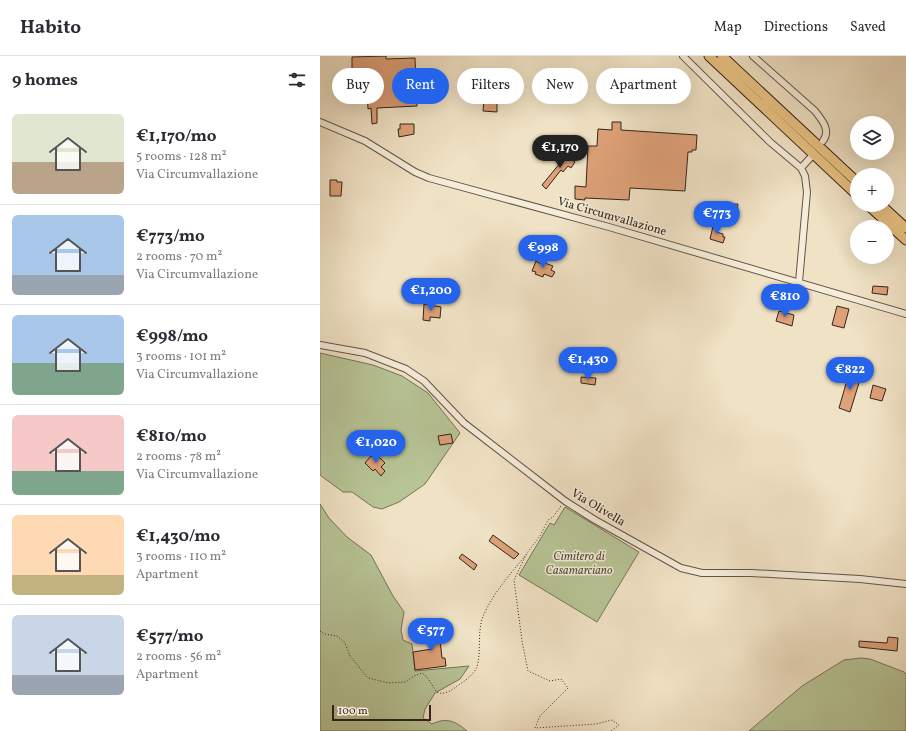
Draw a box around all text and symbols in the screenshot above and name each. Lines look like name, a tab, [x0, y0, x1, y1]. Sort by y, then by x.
text: Habito	[20, 15, 81, 41]
text: Map	[714, 18, 742, 37]
text: Directions	[764, 18, 828, 37]
text: Saved	[850, 18, 886, 37]
chip: Buy	[332, 68, 384, 104]
chip: Rent	[392, 68, 449, 104]
chip: Filters	[457, 68, 524, 104]
chip: New	[532, 68, 588, 104]
chip: Apartment	[596, 68, 691, 104]
text: 9 homes	[12, 69, 78, 92]
icon: filters	[286, 69, 308, 91]
map controls	[850, 116, 894, 264]
button: layers	[850, 116, 894, 160]
text: €1,170/mo	[136, 125, 217, 148]
icon: home	[44, 130, 92, 178]
pin: €1,170	[527, 135, 593, 169]
text: €1,170	[541, 139, 579, 157]
text: 5 rooms · 128 m²	[136, 148, 227, 166]
text: Via Circumvallazione	[136, 166, 258, 184]
button: +	[850, 168, 894, 212]
street label: Via Circumvallazione	[556, 194, 669, 240]
pin: €773	[693, 201, 741, 235]
text: €773	[703, 205, 731, 223]
button: −	[850, 220, 894, 264]
text: €773/mo	[136, 225, 205, 248]
icon: home	[44, 231, 92, 279]
pin: €998	[519, 235, 567, 269]
text: €998	[527, 239, 559, 257]
text: 2 rooms · 70 m²	[136, 248, 222, 266]
text: Via Circumvallazione	[136, 266, 258, 284]
pin: €1,200	[398, 278, 464, 312]
text: €1,200	[410, 282, 452, 300]
pin: €810	[761, 284, 809, 318]
text: €810	[770, 288, 800, 306]
text: €998/mo	[136, 325, 208, 348]
icon: home	[44, 331, 92, 379]
pin: €1,430	[555, 347, 621, 381]
text: 3 rooms · 101 m²	[136, 348, 226, 366]
text: €1,430	[568, 351, 608, 369]
pin: €822	[826, 357, 874, 391]
text: €822	[835, 361, 865, 379]
text: Via Circumvallazione	[136, 366, 258, 384]
text: €810/mo	[136, 425, 207, 448]
pin: €1,020	[343, 430, 409, 464]
icon: home	[44, 431, 92, 479]
text: €1,020	[355, 434, 397, 452]
text: 2 rooms · 78 m²	[136, 448, 221, 466]
text: Via Circumvallazione	[136, 466, 258, 484]
street label: Via Olivella	[568, 486, 628, 530]
text: €1,430/mo	[136, 525, 220, 548]
icon: home	[44, 531, 92, 579]
text: 3 rooms · 110 m²	[136, 548, 226, 566]
park label: Cimitero di Casamarciano	[545, 549, 613, 579]
text: Apartment	[136, 566, 199, 584]
pin: €577	[407, 618, 455, 652]
text: €577	[417, 622, 445, 640]
text: €577/mo	[136, 625, 204, 648]
icon: home	[44, 631, 92, 679]
text: 2 rooms · 56 m²	[136, 648, 221, 666]
text: Apartment	[136, 666, 199, 684]
scale bar	[332, 703, 431, 722]
text: 100 m	[338, 704, 368, 719]

